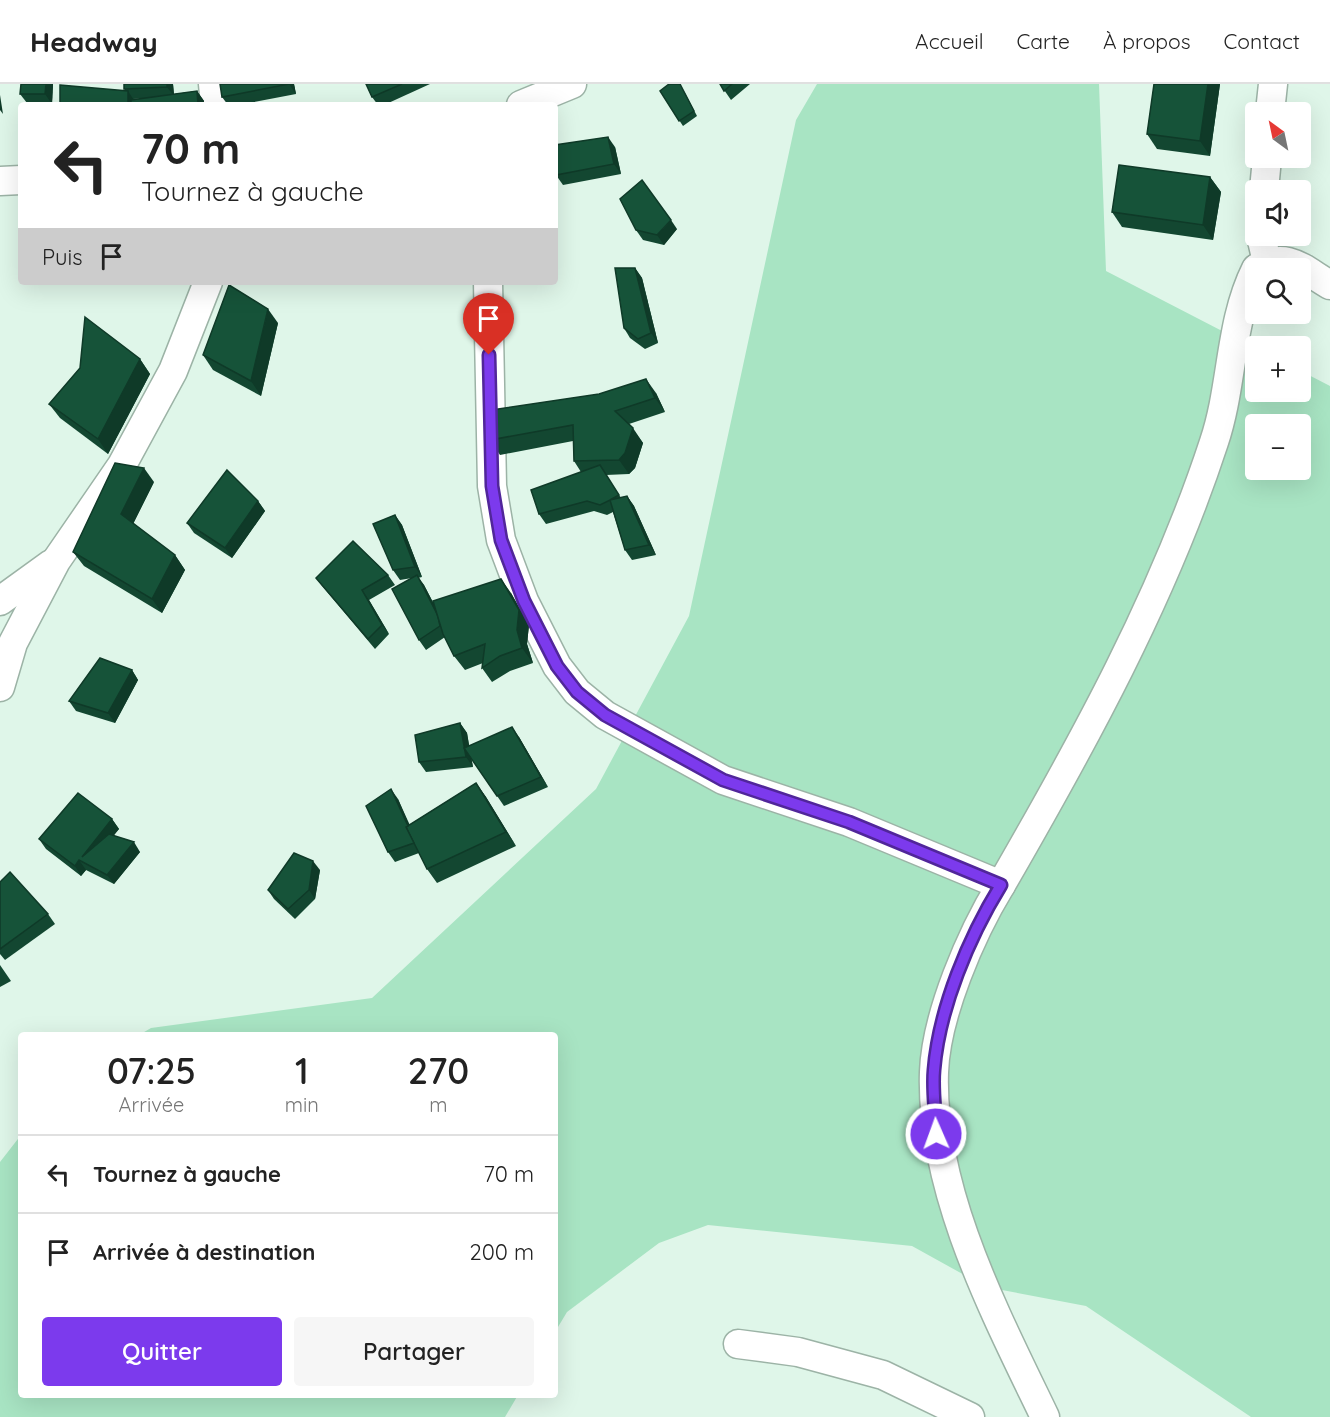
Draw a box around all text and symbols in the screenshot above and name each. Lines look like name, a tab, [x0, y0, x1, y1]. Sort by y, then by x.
text: Headway	[30, 24, 158, 59]
text: Accueil	[915, 28, 984, 54]
text: Carte	[1017, 28, 1070, 54]
text: À propos	[1103, 28, 1191, 54]
text: Contact	[1224, 28, 1300, 54]
north arrow	[1245, 102, 1311, 168]
map controls	[1245, 102, 1311, 480]
text: 70 m	[141, 122, 240, 175]
icon: left	[42, 126, 120, 204]
text: Tournez à gauche	[141, 174, 364, 208]
button: sound	[1245, 180, 1311, 246]
icon: arrive	[95, 240, 128, 273]
text: Puis	[42, 243, 83, 271]
button: search	[1245, 258, 1311, 324]
pin	[463, 293, 514, 355]
icon: arrive	[472, 302, 505, 335]
button: +	[1245, 336, 1311, 402]
button: −	[1245, 414, 1311, 480]
text: 07:25	[107, 1048, 196, 1093]
text: 1	[295, 1048, 309, 1093]
text: 270	[408, 1048, 469, 1093]
text: Arrivée	[119, 1092, 184, 1117]
text: min	[285, 1092, 319, 1117]
text: m	[429, 1092, 448, 1117]
position arrow	[904, 1102, 968, 1166]
icon: left	[42, 1158, 75, 1191]
text: Tournez à gauche	[93, 1160, 281, 1188]
text: 70 m	[484, 1160, 534, 1188]
icon: arrive	[42, 1236, 75, 1269]
text: Arrivée à destination	[93, 1238, 315, 1266]
text: 200 m	[470, 1238, 534, 1266]
button: Quitter	[42, 1317, 282, 1386]
button: Partager	[294, 1317, 534, 1386]

